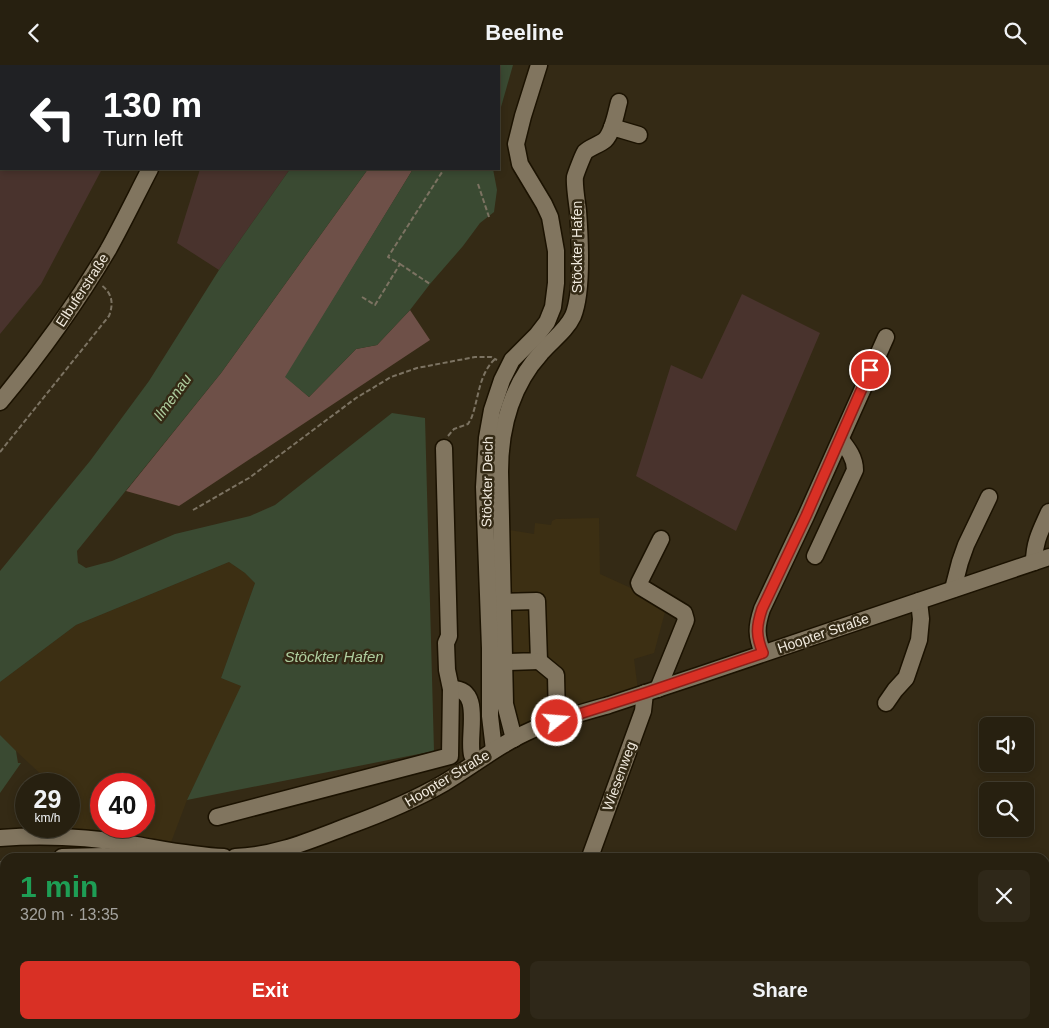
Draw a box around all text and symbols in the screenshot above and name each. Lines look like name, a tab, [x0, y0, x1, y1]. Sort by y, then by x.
icon: back	[20, 19, 48, 47]
icon: search	[1001, 19, 1029, 47]
text: Beeline	[485, 20, 564, 45]
icon: left	[20, 85, 85, 150]
text: 130 m	[103, 85, 202, 124]
text: Turn left	[103, 126, 183, 151]
street label: Stöckter Hafen	[569, 201, 585, 293]
street label: Elbuferstraße	[52, 250, 112, 330]
pin	[849, 349, 891, 391]
icon: arrive	[856, 356, 884, 384]
water label: Ilmenau	[149, 370, 195, 424]
street label: Stöckter Deich	[478, 436, 496, 528]
street label: Hoopter Straße	[775, 610, 871, 656]
water label: Stöckter Hafen	[284, 648, 384, 665]
position arrow	[530, 694, 582, 746]
map controls	[979, 717, 1034, 837]
button: sound	[979, 717, 1034, 772]
street label: Wiesenweg	[599, 739, 639, 813]
street label: Hoopter Straße	[402, 746, 492, 810]
speed limit sign: 40	[90, 773, 155, 838]
button: search	[979, 782, 1034, 837]
text: 29	[34, 785, 61, 813]
text: km/h	[34, 811, 61, 825]
text: 1 min	[20, 870, 98, 903]
button: close	[978, 870, 1030, 922]
text: 320 m · 13:35	[20, 906, 119, 923]
button: Exit	[20, 961, 520, 1019]
button: Share	[530, 961, 1030, 1019]

